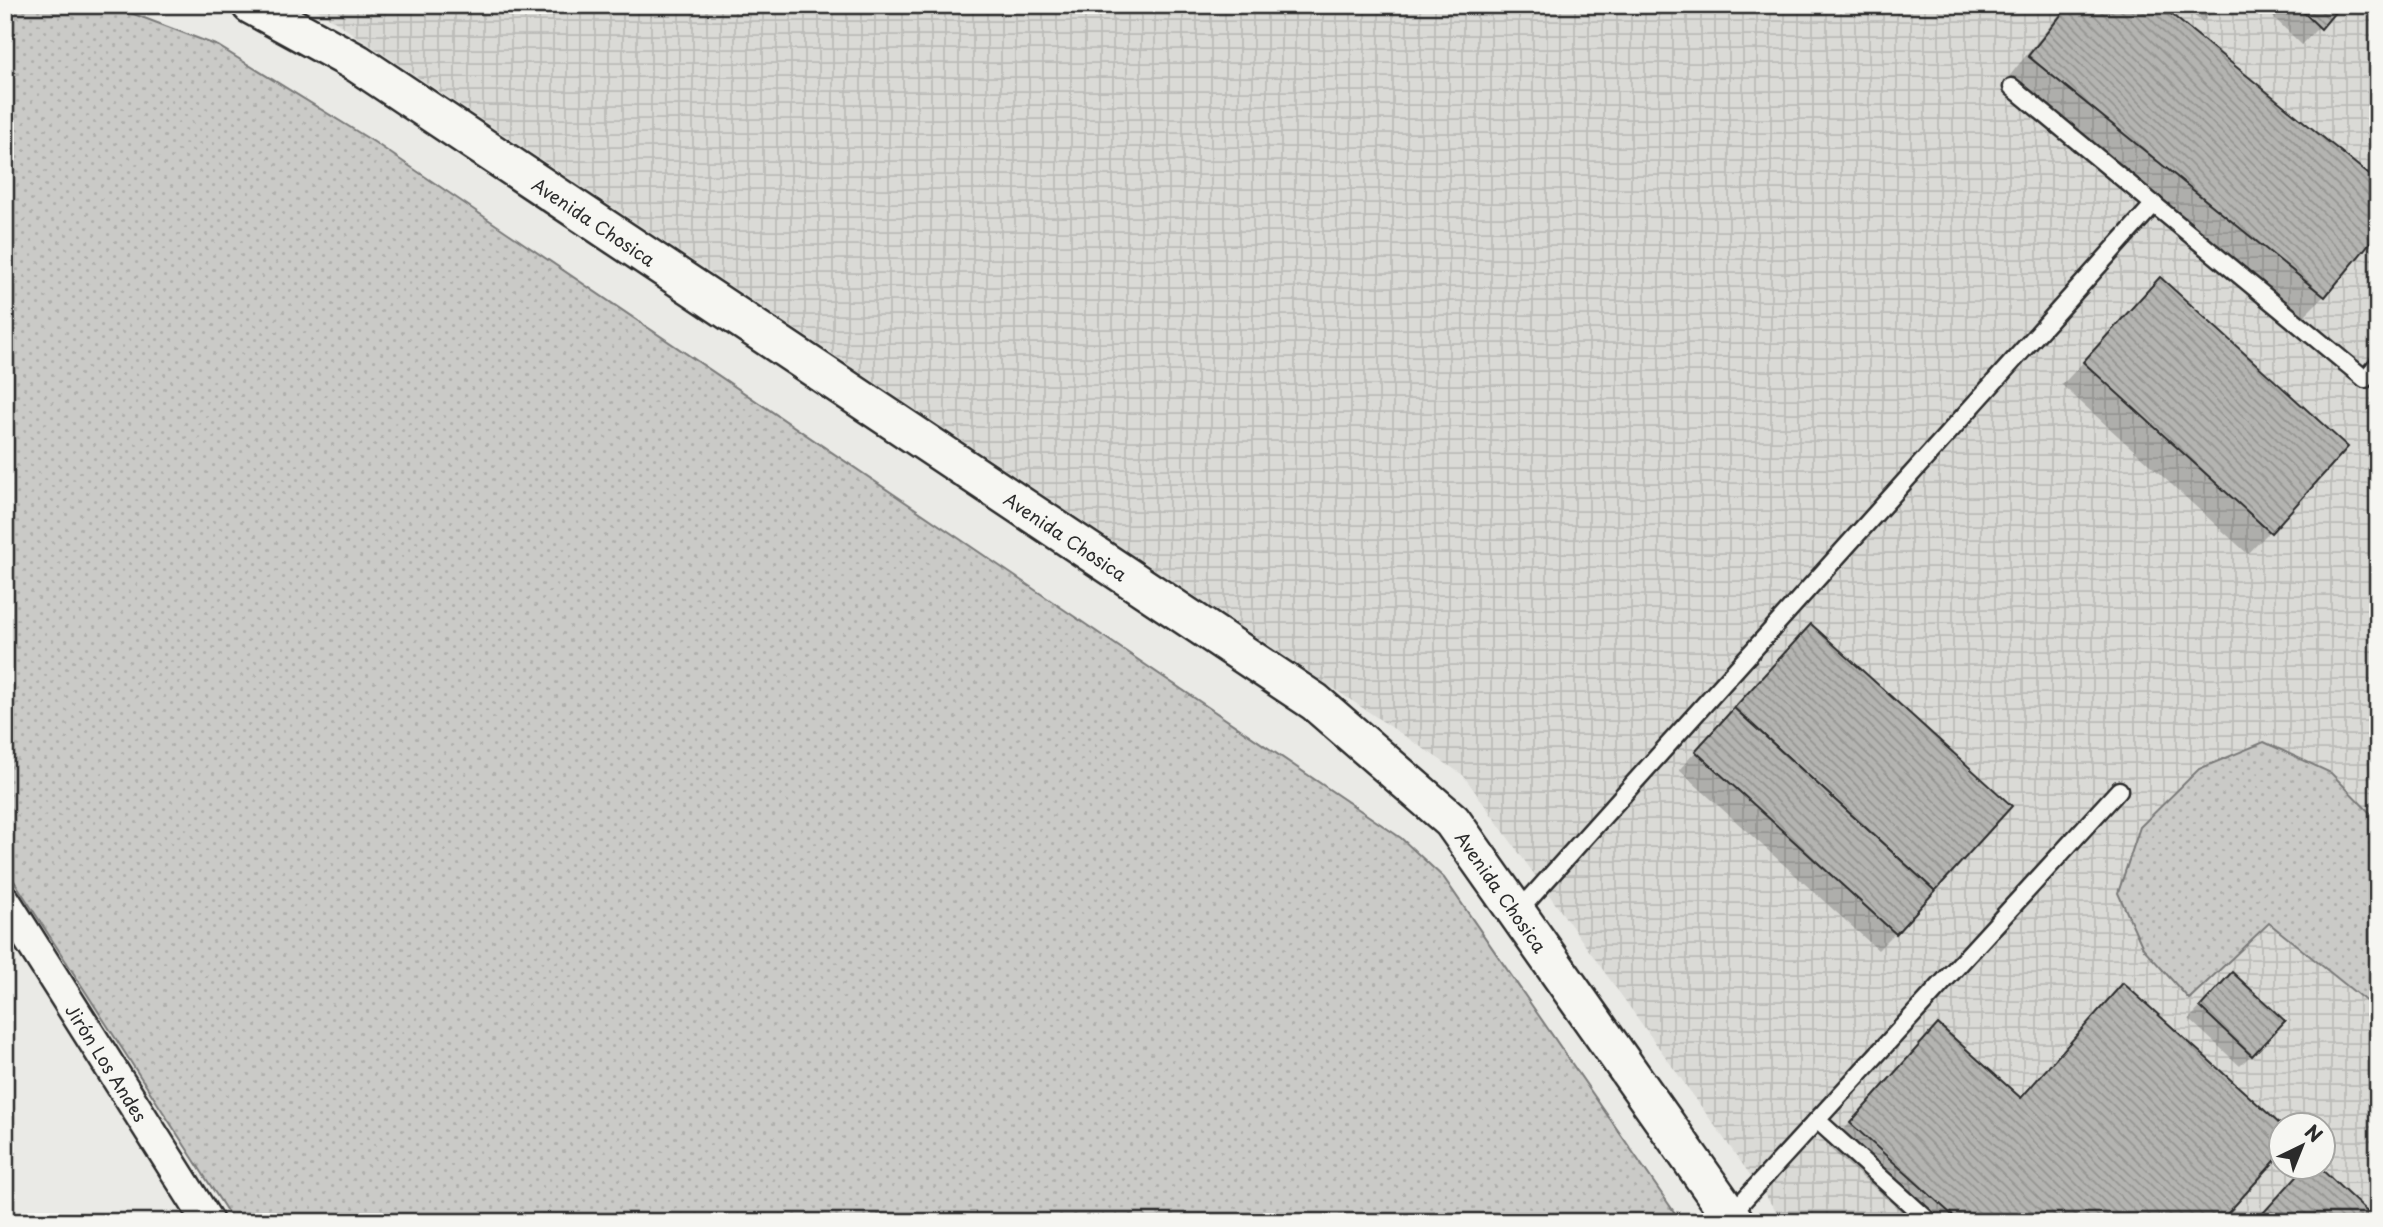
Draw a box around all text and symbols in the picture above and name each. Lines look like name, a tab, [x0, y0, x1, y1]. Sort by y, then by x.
street label: Avenida Chosica	[527, 170, 662, 273]
street label: Avenida Chosica	[999, 485, 1133, 587]
street label: Avenida Chosica	[1449, 825, 1554, 958]
street label: Jirón Los Andes	[60, 998, 154, 1127]
north arrow	[2268, 1112, 2338, 1182]
text: N	[2299, 1117, 2329, 1148]

